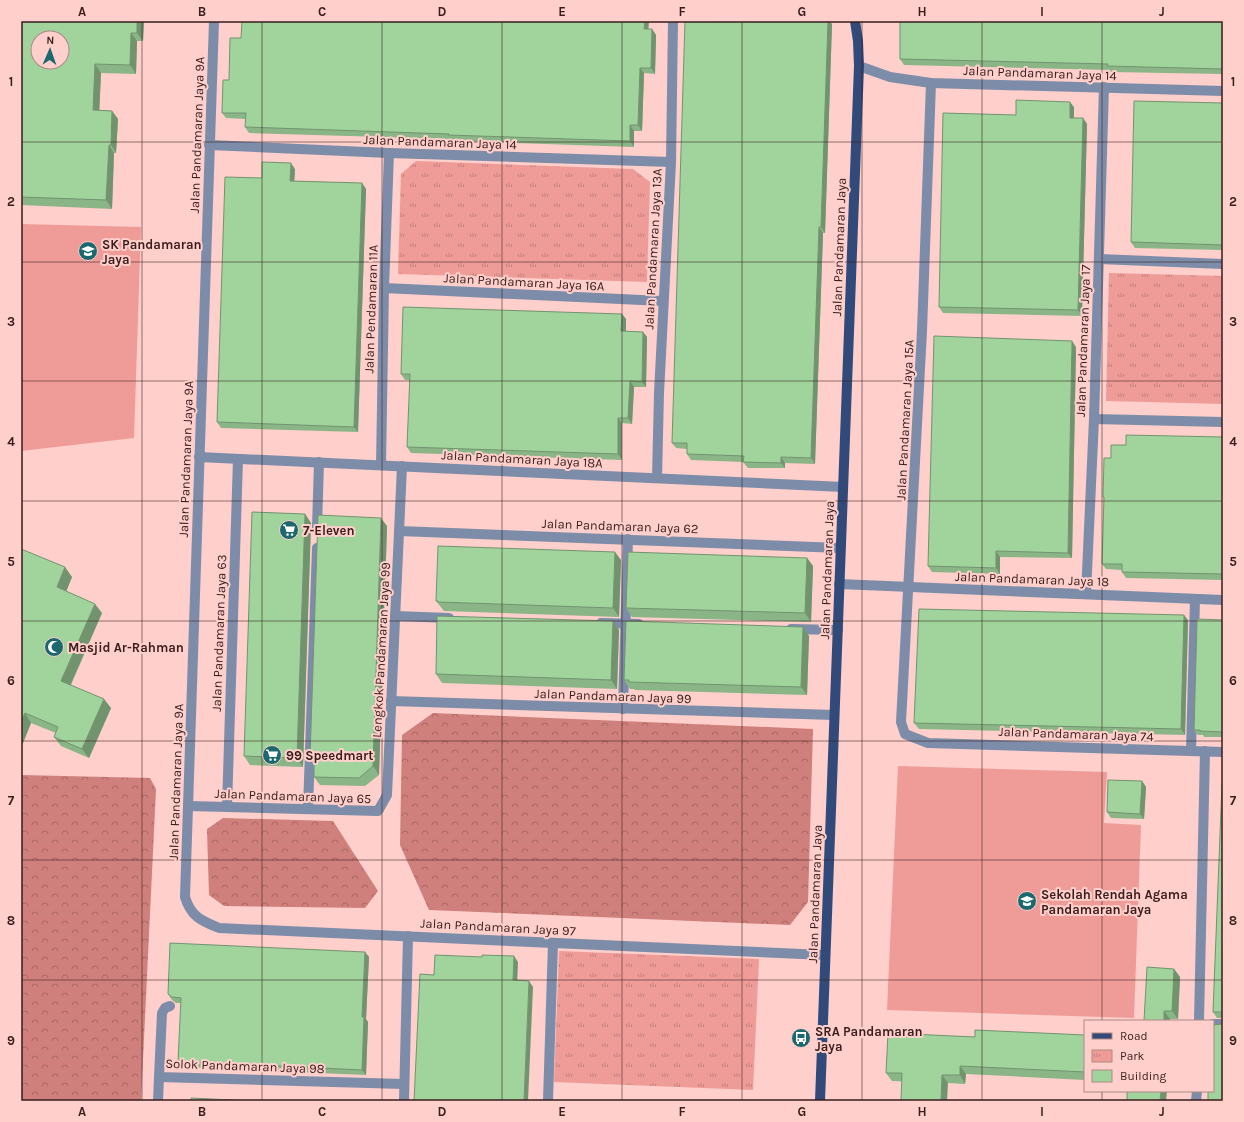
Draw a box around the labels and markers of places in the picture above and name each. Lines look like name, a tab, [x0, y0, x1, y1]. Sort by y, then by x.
place label: SK Pandamaran Jaya	[102, 237, 202, 267]
school or university icon: SK Pandamaran Jaya	[77, 240, 99, 262]
supermarket icon: 7-Eleven	[278, 519, 300, 541]
place label: 7-Eleven	[303, 523, 355, 538]
mosque icon: Masjid Ar-Rahman	[43, 636, 65, 658]
place label: Masjid Ar-Rahman	[68, 640, 184, 655]
supermarket icon: 99 Speedmart	[261, 744, 283, 766]
place label: 99 Speedmart	[286, 748, 373, 763]
place label: Sekolah Rendah Agama Pandamaran Jaya	[1041, 887, 1188, 917]
school or university icon: Sekolah Rendah Agama Pandamaran Jaya	[1016, 890, 1038, 912]
place label: SRA Pandamaran Jaya	[815, 1024, 923, 1054]
bus stop icon: SRA Pandamaran Jaya	[790, 1027, 812, 1049]

